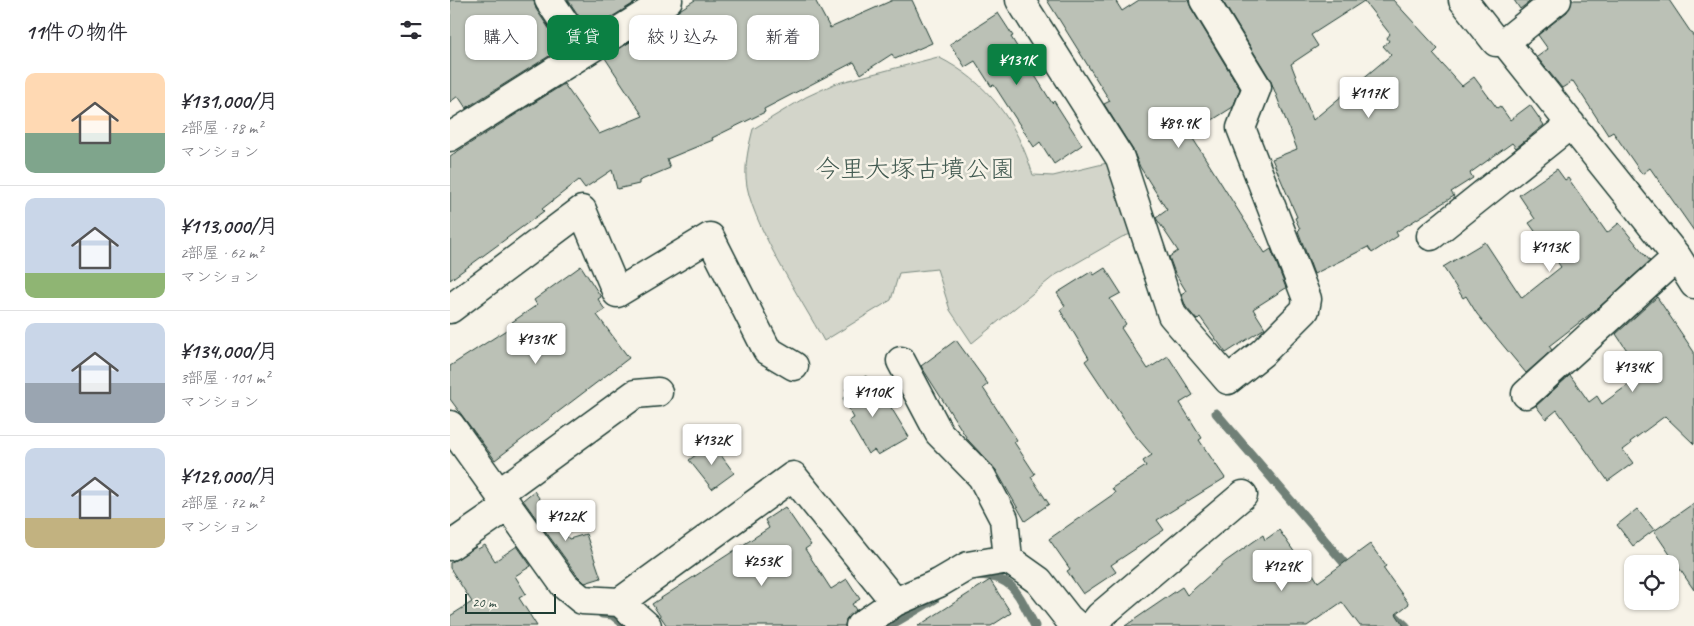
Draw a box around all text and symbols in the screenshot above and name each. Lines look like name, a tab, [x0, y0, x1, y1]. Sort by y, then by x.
chip: 購入	[465, 15, 537, 60]
chip: 賃貸	[547, 15, 619, 60]
chip: 絞り込み	[629, 15, 737, 60]
chip: 新着	[747, 15, 819, 60]
icon: filters	[397, 16, 425, 44]
text: 11件の物件	[25, 19, 128, 45]
pin: ¥131K	[982, 44, 1052, 86]
text: ¥131K	[999, 50, 1035, 70]
pin: ¥117K	[1334, 76, 1404, 119]
text: ¥117K	[1351, 83, 1387, 103]
text: ¥131,000/月	[180, 88, 278, 114]
icon: home	[65, 93, 125, 153]
pin: ¥89.9K	[1138, 106, 1220, 149]
text: ¥89.9K	[1159, 113, 1199, 133]
text: 2部屋 · 78 m²	[180, 118, 262, 138]
text: マンション	[180, 142, 259, 162]
park label: 今里大塚古墳公園	[815, 153, 1015, 185]
text: ¥113,000/月	[180, 213, 278, 239]
icon: home	[65, 218, 125, 278]
pin: ¥113K	[1515, 230, 1585, 273]
text: ¥113K	[1532, 237, 1568, 257]
text: 2部屋 · 62 m²	[180, 243, 262, 263]
text: マンション	[180, 267, 259, 287]
pin: ¥131K	[501, 322, 571, 365]
text: ¥131K	[518, 329, 554, 349]
text: ¥134,000/月	[180, 338, 278, 364]
icon: home	[65, 343, 125, 403]
pin: ¥134K	[1598, 350, 1668, 393]
text: ¥134K	[1615, 357, 1651, 377]
text: 3部屋 · 101 m²	[180, 368, 270, 388]
pin: ¥110K	[838, 376, 908, 418]
text: ¥110K	[855, 382, 891, 402]
text: マンション	[180, 392, 259, 412]
pin: ¥132K	[677, 424, 747, 466]
text: ¥132K	[694, 430, 730, 450]
text: ¥129,000/月	[180, 463, 278, 489]
icon: home	[65, 468, 125, 528]
text: 2部屋 · 72 m²	[180, 493, 262, 513]
pin: ¥122K	[531, 500, 601, 542]
text: ¥122K	[548, 506, 584, 526]
text: マンション	[180, 517, 259, 537]
pin: ¥253K	[727, 544, 797, 587]
pin: ¥129K	[1247, 550, 1317, 592]
text: ¥253K	[744, 551, 780, 571]
map controls	[1624, 555, 1679, 610]
button: locate	[1624, 555, 1679, 610]
text: ¥129K	[1264, 556, 1300, 576]
scale bar	[465, 591, 556, 614]
text: 20 m	[472, 594, 496, 611]

